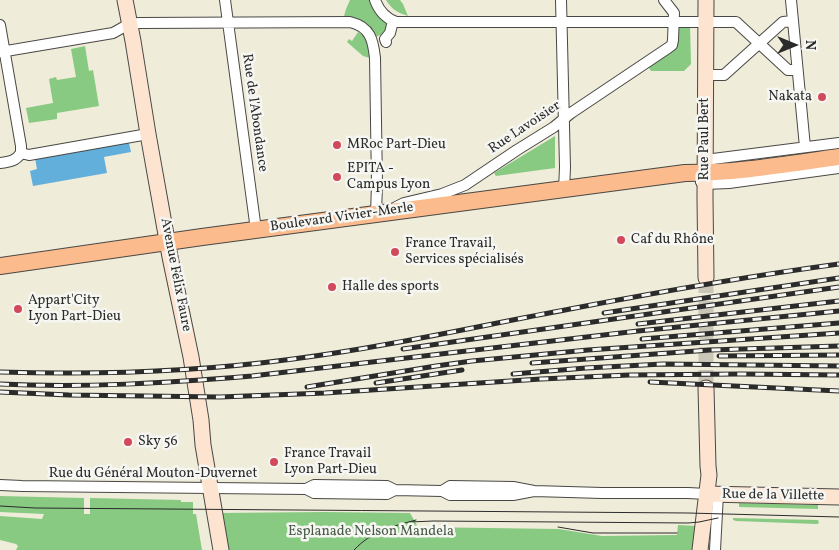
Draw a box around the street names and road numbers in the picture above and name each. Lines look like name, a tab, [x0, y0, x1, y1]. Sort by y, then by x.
street label: Rue de l'Abondance	[237, 53, 271, 173]
street label: Rue Paul Bert	[697, 97, 713, 181]
street label: Rue Lavoisier	[486, 98, 564, 158]
street label: Boulevard Vivier-Merle	[269, 200, 415, 236]
street label: Avenue Félix Faure	[156, 217, 194, 333]
street label: Rue du Général Mouton-Duvernet	[49, 466, 257, 482]
street label: Rue de la Villette	[722, 487, 824, 505]

